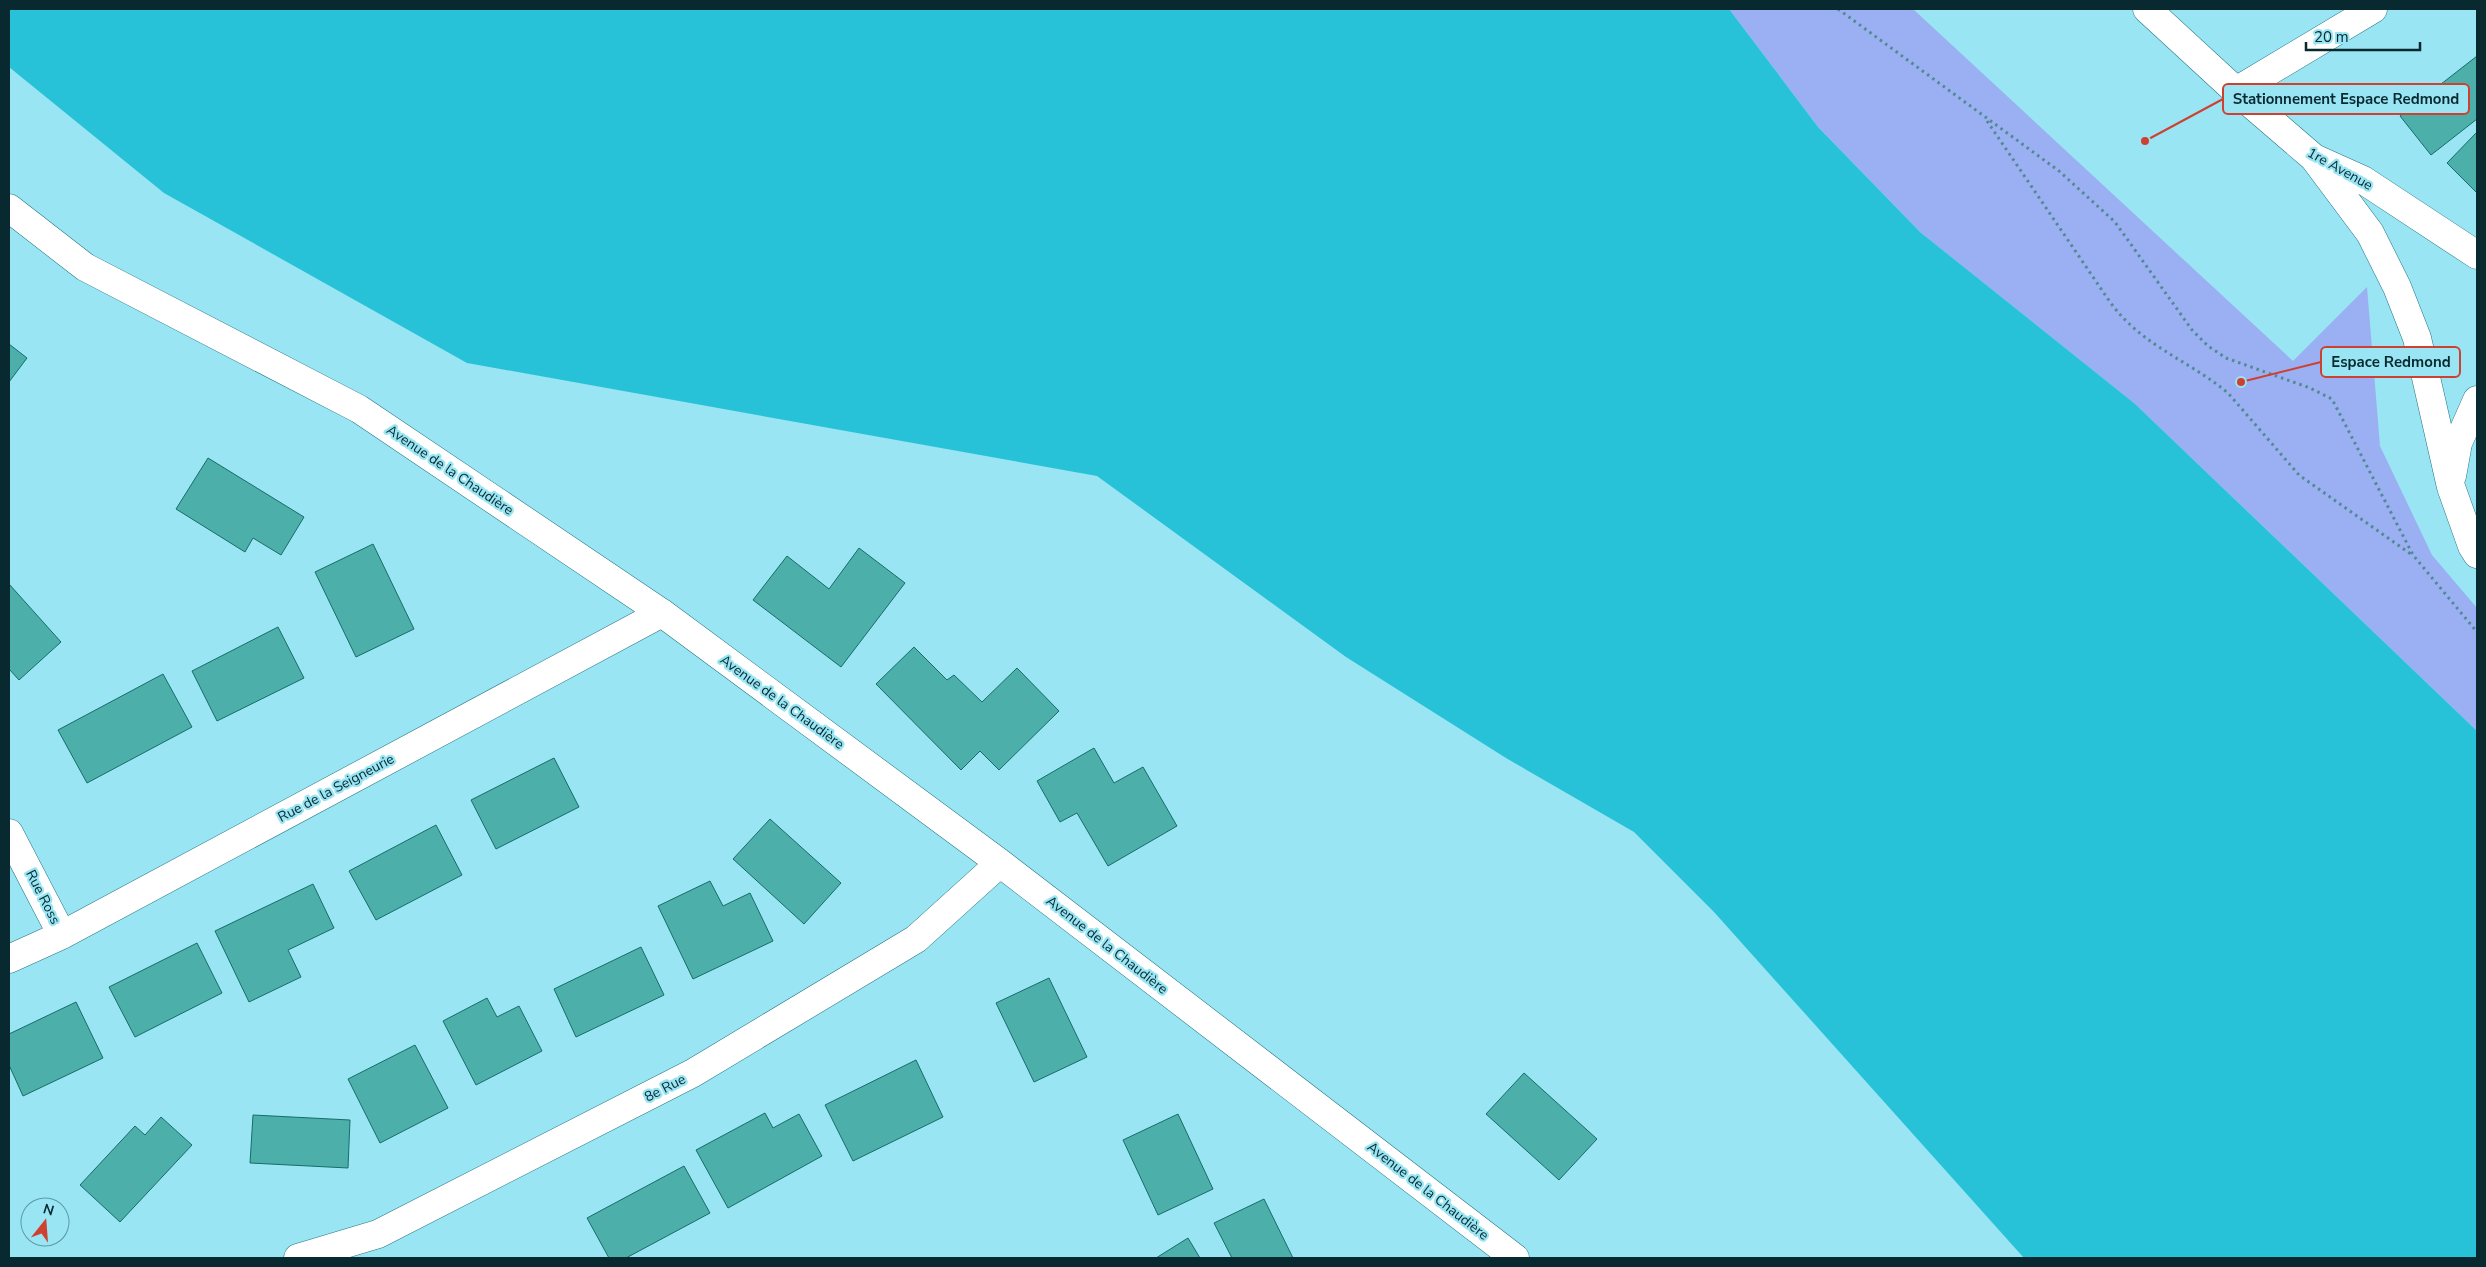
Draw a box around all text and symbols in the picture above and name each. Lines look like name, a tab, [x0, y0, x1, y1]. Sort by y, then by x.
scale bar	[2306, 20, 2420, 52]
text: 20 m	[2314, 27, 2349, 47]
callout: Stationnement Espace Redmond	[2223, 84, 2469, 114]
text: Stationnement Espace Redmond	[2233, 89, 2459, 109]
street label: 1re Avenue	[2304, 143, 2376, 195]
callout: Espace Redmond	[2321, 347, 2460, 377]
text: Espace Redmond	[2331, 352, 2451, 372]
street label: Avenue de la Chaudière	[383, 420, 517, 520]
street label: Avenue de la Chaudière	[716, 650, 848, 754]
street label: Rue de la Seigneurie	[275, 749, 397, 827]
street label: Rue Ross	[21, 867, 65, 928]
street label: Avenue de la Chaudière	[1042, 891, 1172, 999]
street label: 8e Rue	[641, 1070, 689, 1106]
street label: Avenue de la Chaudière	[1363, 1137, 1493, 1245]
north arrow	[20, 1197, 70, 1247]
text: N	[41, 1199, 56, 1221]

